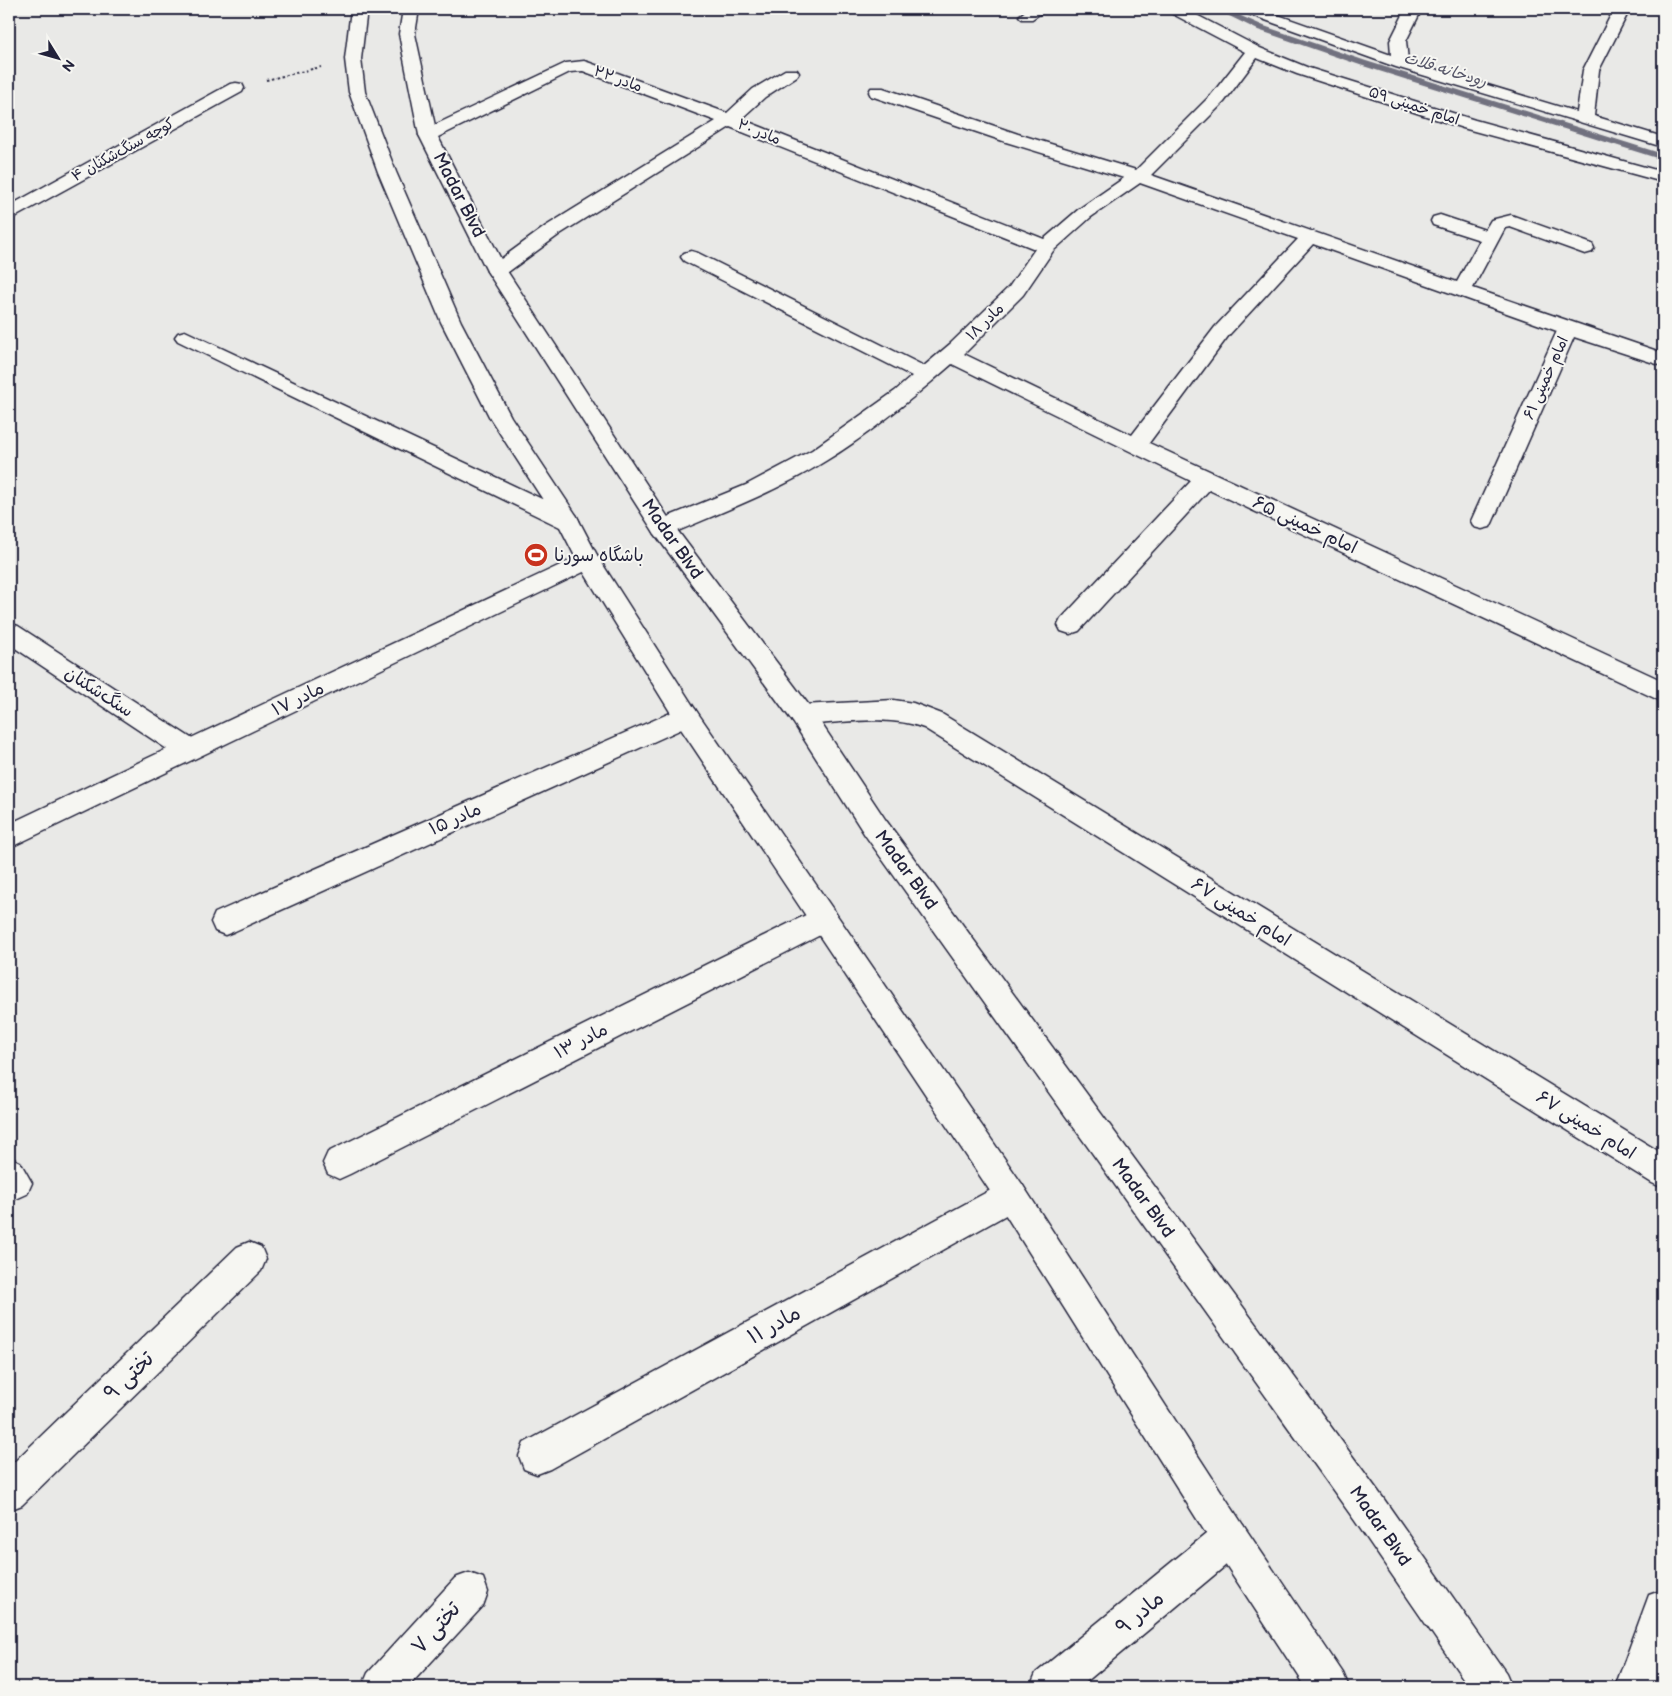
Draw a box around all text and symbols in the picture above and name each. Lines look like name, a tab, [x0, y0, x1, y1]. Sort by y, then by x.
north arrow	[32, 32, 82, 82]
water label: رودخانه قلات	[1401, 48, 1489, 92]
text: N	[58, 56, 78, 75]
street label: مادر ۲۲	[591, 61, 645, 97]
street label: امام خمینی ۵۹	[1366, 82, 1462, 131]
street label: کوچه سنگ‌شکنان ۴	[68, 114, 178, 186]
street label: مادر ۲۰	[735, 115, 783, 149]
street label: Madar Blvd	[429, 149, 489, 241]
street label: مادر ۱۸	[962, 299, 1008, 345]
street label: امام خمینی ۶۱	[1519, 333, 1574, 423]
street label: امام خمینی ۶۵	[1248, 492, 1361, 561]
street label: Madar Blvd	[637, 495, 707, 583]
sports icon: باشگاه سورنا	[523, 542, 549, 568]
place label: باشگاه سورنا	[554, 545, 644, 567]
street label: سنگ‌شکنان	[61, 662, 137, 722]
street label: مادر ۱۷	[269, 677, 327, 721]
street label: مادر ۱۵	[426, 798, 484, 840]
street label: Madar Blvd	[870, 826, 942, 914]
street label: امام خمینی ۶۷	[1186, 873, 1295, 953]
street label: مادر ۱۳	[551, 1019, 611, 1063]
street label: امام خمینی ۶۷	[1531, 1086, 1640, 1166]
street label: Madar Blvd	[1107, 1154, 1179, 1242]
street label: مادر ۱۱	[743, 1300, 805, 1350]
street label: تختی ۹	[99, 1346, 160, 1406]
street label: Madar Blvd	[1345, 1482, 1415, 1570]
street label: مادر ۹	[1111, 1586, 1169, 1640]
street label: تختی ۷	[406, 1596, 467, 1660]

